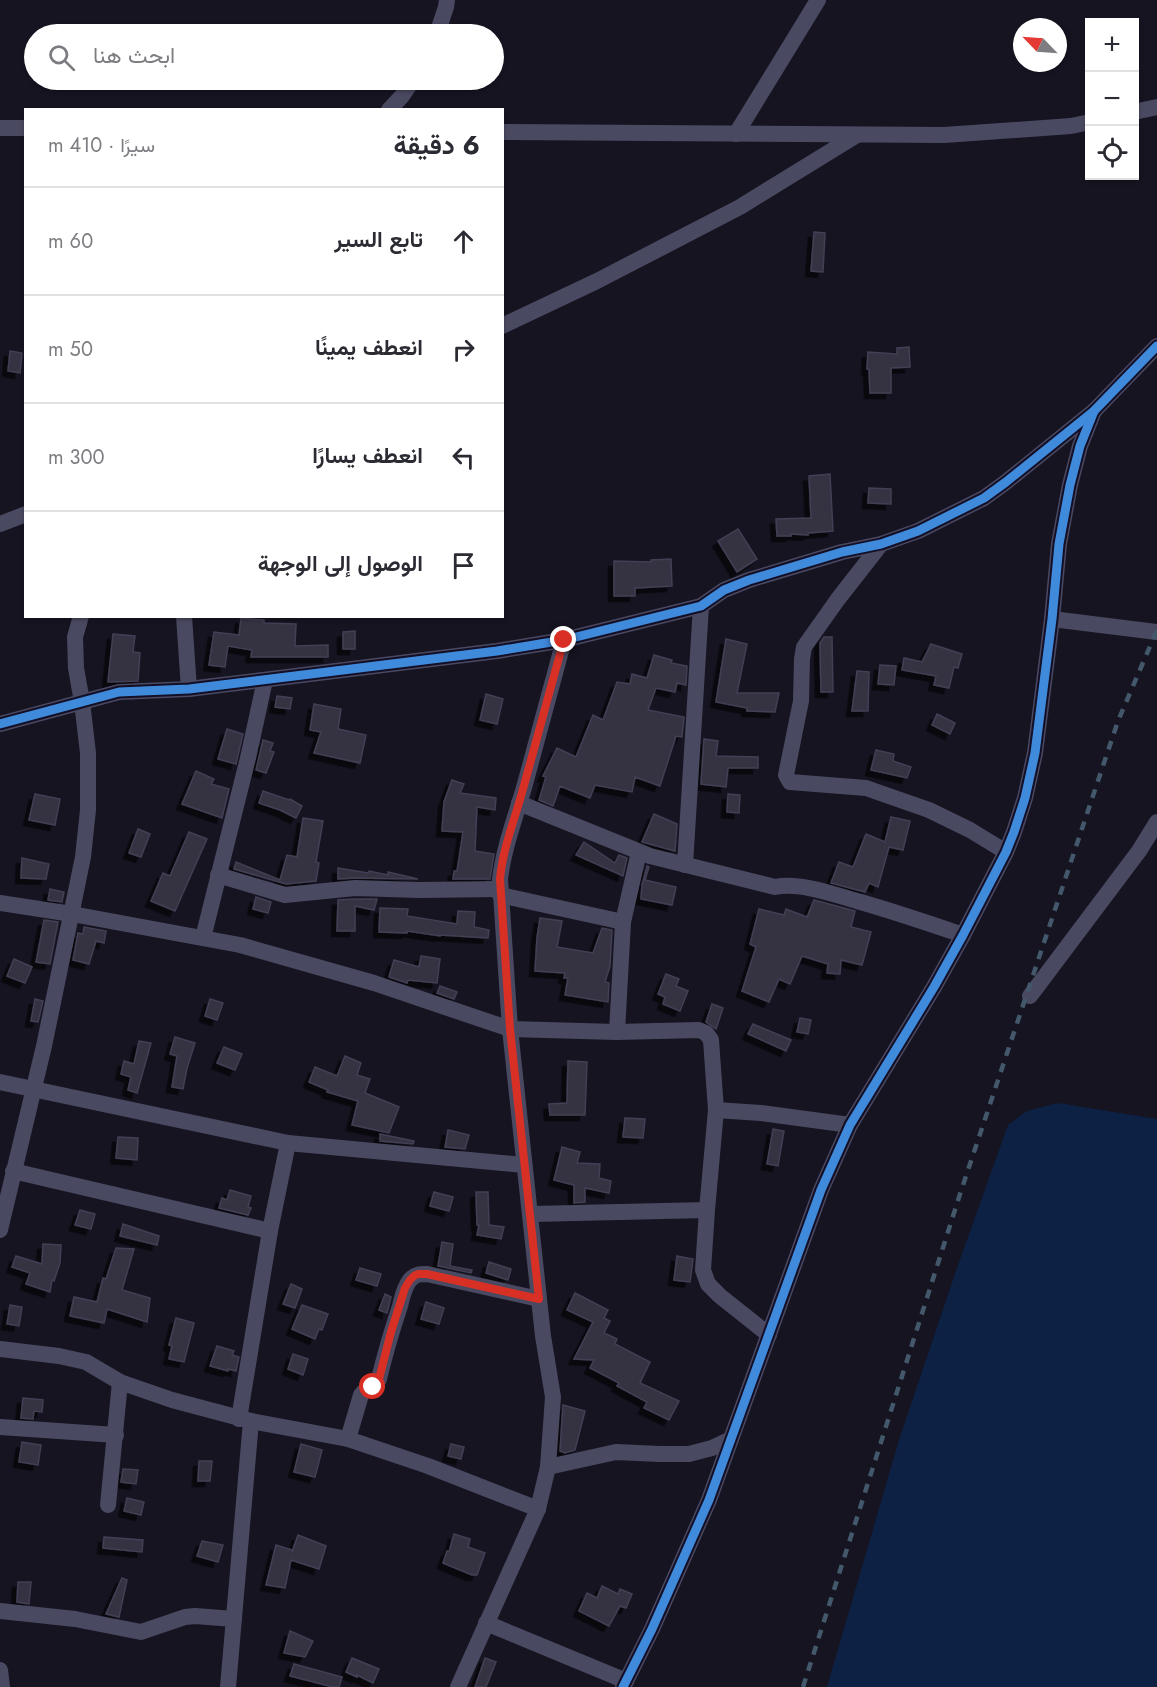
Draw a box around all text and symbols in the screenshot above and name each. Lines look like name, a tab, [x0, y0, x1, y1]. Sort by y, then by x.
north arrow	[1013, 18, 1067, 72]
map controls	[1085, 18, 1139, 180]
button: +	[1085, 18, 1139, 72]
search box	[24, 24, 504, 90]
text: ابحث هنا	[93, 39, 175, 71]
icon: search	[45, 41, 78, 74]
button: −	[1085, 72, 1139, 126]
text: 6 دقيقة	[393, 126, 480, 164]
button: locate	[1085, 126, 1139, 180]
text: سيرًا · 410 m	[48, 131, 155, 160]
text: تابع السير	[334, 223, 423, 255]
icon: ahead	[447, 225, 480, 258]
text: 60 m	[48, 227, 93, 256]
text: انعطف يمينًا	[315, 331, 423, 363]
icon: right	[447, 333, 480, 366]
text: 50 m	[48, 335, 93, 364]
text: انعطف يسارًا	[312, 439, 423, 471]
icon: left	[447, 441, 480, 474]
text: 300 m	[48, 443, 105, 472]
text: الوصول إلى الوجهة	[258, 547, 423, 579]
icon: arrive	[447, 549, 480, 582]
route end	[550, 626, 576, 652]
route start	[359, 1373, 385, 1399]

